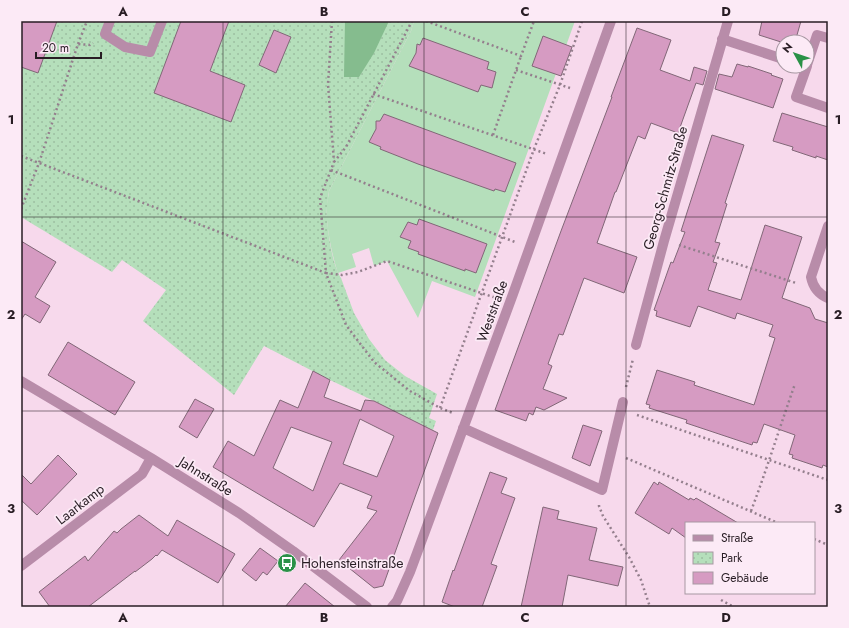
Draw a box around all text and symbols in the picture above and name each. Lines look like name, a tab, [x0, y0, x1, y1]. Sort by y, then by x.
text: A	[117, 2, 128, 21]
text: B	[320, 2, 329, 21]
text: C	[520, 2, 530, 21]
text: D	[721, 2, 731, 21]
scale bar	[36, 34, 101, 60]
north arrow	[775, 34, 815, 74]
text: 20 m	[42, 39, 69, 57]
text: N	[778, 39, 796, 56]
text: 1	[8, 110, 14, 129]
text: 1	[835, 110, 841, 129]
street label: Georg-Schmitz-Straße	[638, 124, 692, 252]
street label: Weststraße	[472, 277, 512, 345]
text: 2	[7, 305, 15, 324]
text: 2	[834, 305, 842, 324]
street label: Jahnstraße	[173, 450, 237, 500]
street label: Laarkamp	[52, 479, 108, 529]
text: 3	[7, 499, 15, 518]
text: 3	[834, 499, 842, 518]
legend	[685, 522, 815, 594]
text: Straße	[721, 529, 753, 547]
text: Park	[721, 549, 743, 567]
bus stop icon: Hohensteinstraße	[276, 552, 298, 574]
place label: Hohensteinstraße	[301, 553, 403, 573]
text: Gebäude	[721, 569, 768, 587]
text: A	[117, 608, 128, 627]
text: B	[320, 608, 329, 627]
text: C	[520, 608, 530, 627]
text: D	[721, 608, 731, 627]

